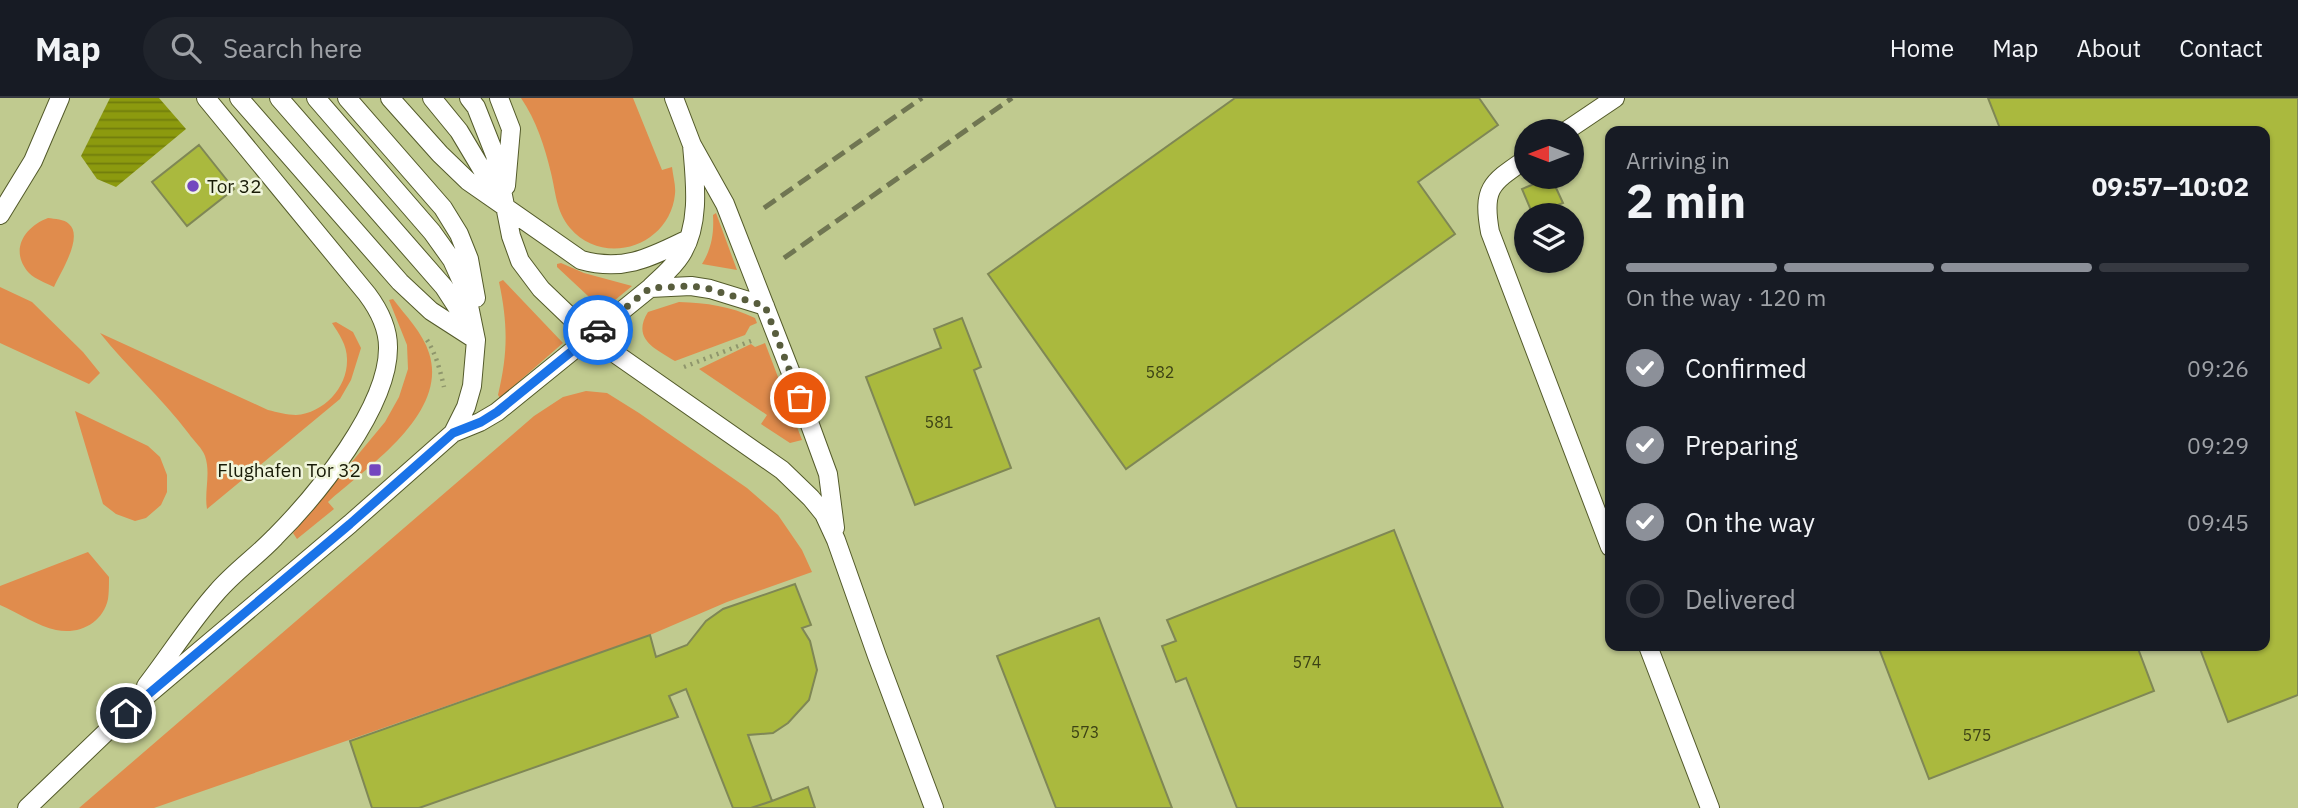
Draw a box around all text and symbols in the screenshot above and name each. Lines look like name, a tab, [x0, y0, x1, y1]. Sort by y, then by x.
search box	[143, 17, 633, 80]
text: Map	[35, 27, 101, 70]
icon: search	[167, 29, 205, 67]
text: Search here	[223, 31, 362, 65]
text: Home	[1890, 32, 1954, 64]
text: Map	[1992, 32, 2038, 64]
text: About	[2076, 32, 2141, 64]
text: Contact	[2179, 32, 2263, 64]
north arrow	[1514, 119, 1584, 189]
map controls	[1514, 119, 1584, 273]
text: Arriving in	[1626, 145, 1730, 175]
text: 09:57–10:02	[2092, 169, 2249, 203]
text: 2 min	[1626, 171, 1746, 231]
place label: Tor 32	[207, 174, 262, 198]
marker: Tor 32	[185, 178, 201, 194]
button: layers	[1514, 203, 1584, 273]
text: On the way · 120 m	[1626, 282, 1826, 312]
courier	[563, 295, 633, 365]
icon: car	[579, 311, 617, 349]
icon: check	[1626, 349, 1664, 387]
text: Confirmed	[1685, 351, 1807, 385]
text: 09:26	[2187, 353, 2249, 383]
house number: 582	[1146, 362, 1174, 382]
pin	[770, 368, 830, 428]
icon: bag	[781, 379, 819, 417]
house number: 581	[925, 412, 953, 432]
icon: check	[1626, 426, 1664, 464]
text: Preparing	[1685, 428, 1798, 462]
text: 09:29	[2187, 430, 2249, 460]
place label: Flughafen Tor 32	[217, 458, 361, 482]
marker: Flughafen Tor 32	[367, 462, 383, 478]
icon: check	[1626, 503, 1664, 541]
text: On the way	[1685, 505, 1815, 539]
text: 09:45	[2187, 507, 2249, 537]
text: Delivered	[1685, 582, 1796, 616]
house number: 574	[1293, 652, 1321, 672]
pin	[96, 683, 156, 743]
icon: home	[107, 694, 145, 732]
house number: 573	[1071, 722, 1099, 742]
house number: 575	[1963, 725, 1991, 745]

